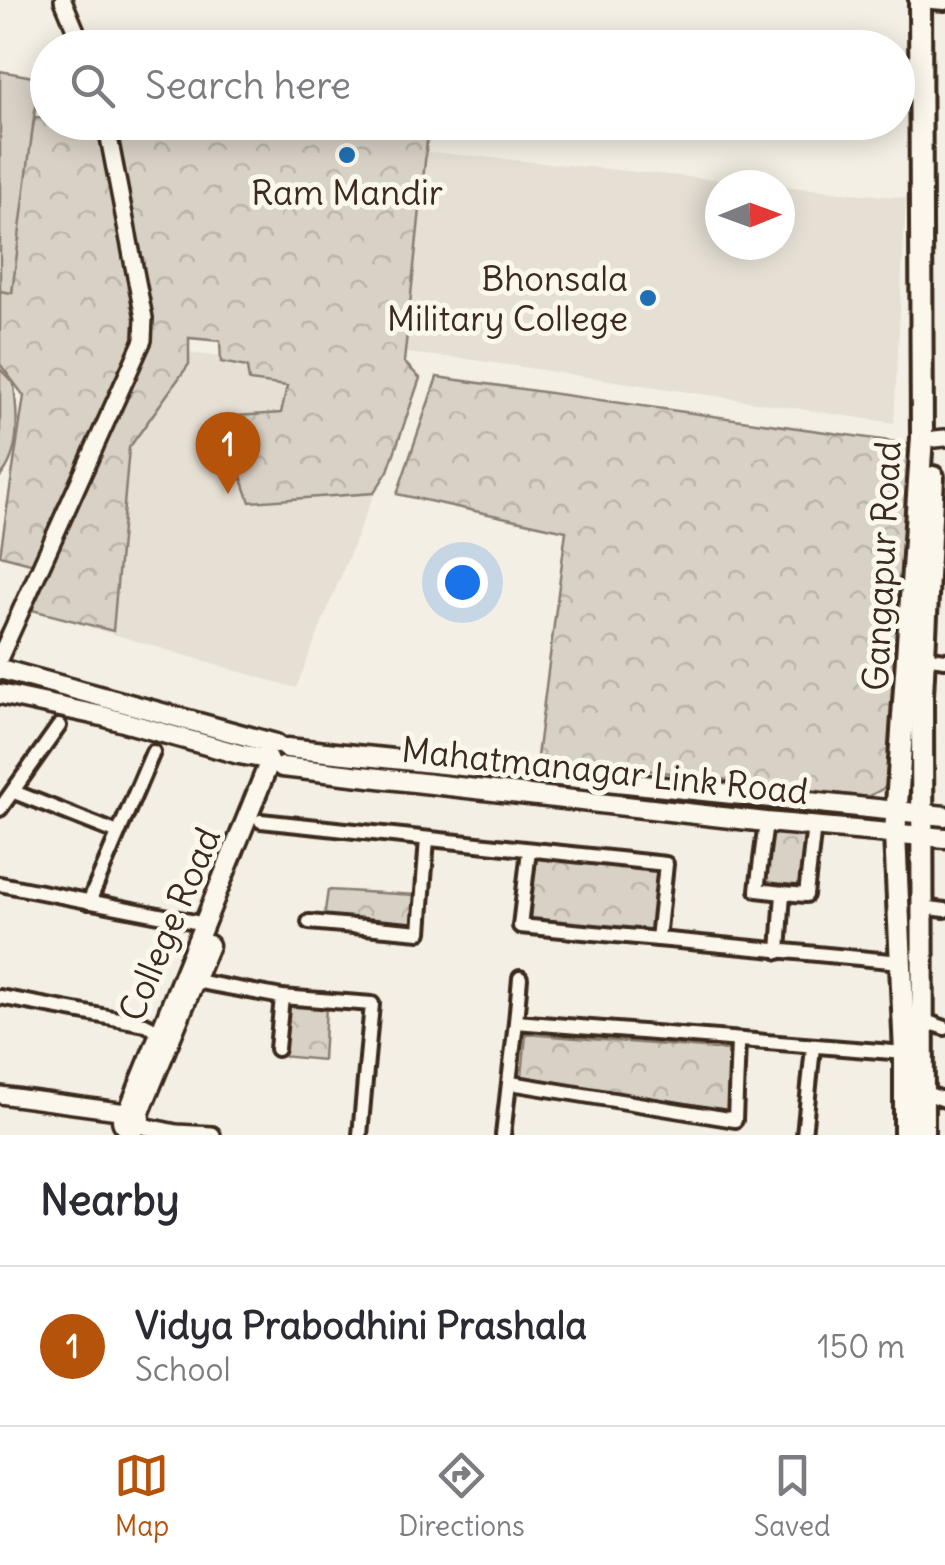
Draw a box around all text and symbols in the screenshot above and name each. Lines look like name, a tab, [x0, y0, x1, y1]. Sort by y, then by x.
search box	[30, 30, 915, 140]
icon: search	[65, 58, 120, 113]
text: Search here	[145, 62, 351, 109]
marker: Ram Mandir	[336, 144, 358, 166]
place label: Ram Mandir	[251, 170, 443, 214]
north arrow	[705, 170, 795, 260]
place label: Bhonsala Military College	[387, 256, 628, 340]
marker: Bhonsala Military College	[637, 287, 659, 309]
pin: 1	[196, 412, 260, 494]
street label: Gangapur Road	[852, 440, 910, 692]
your location	[437, 557, 488, 608]
street label: Mahatmanagar Link Road	[400, 727, 810, 813]
street label: College Road	[109, 821, 229, 1027]
text: Nearby	[40, 1174, 179, 1226]
text: Vidya Prabodhini Prashala	[135, 1302, 587, 1349]
text: 1	[66, 1326, 79, 1367]
text: 150 m	[817, 1326, 905, 1367]
text: School	[135, 1349, 231, 1390]
tab: Map	[114, 1448, 169, 1544]
tab: Directions	[398, 1448, 525, 1544]
tab: Saved	[754, 1448, 831, 1544]

